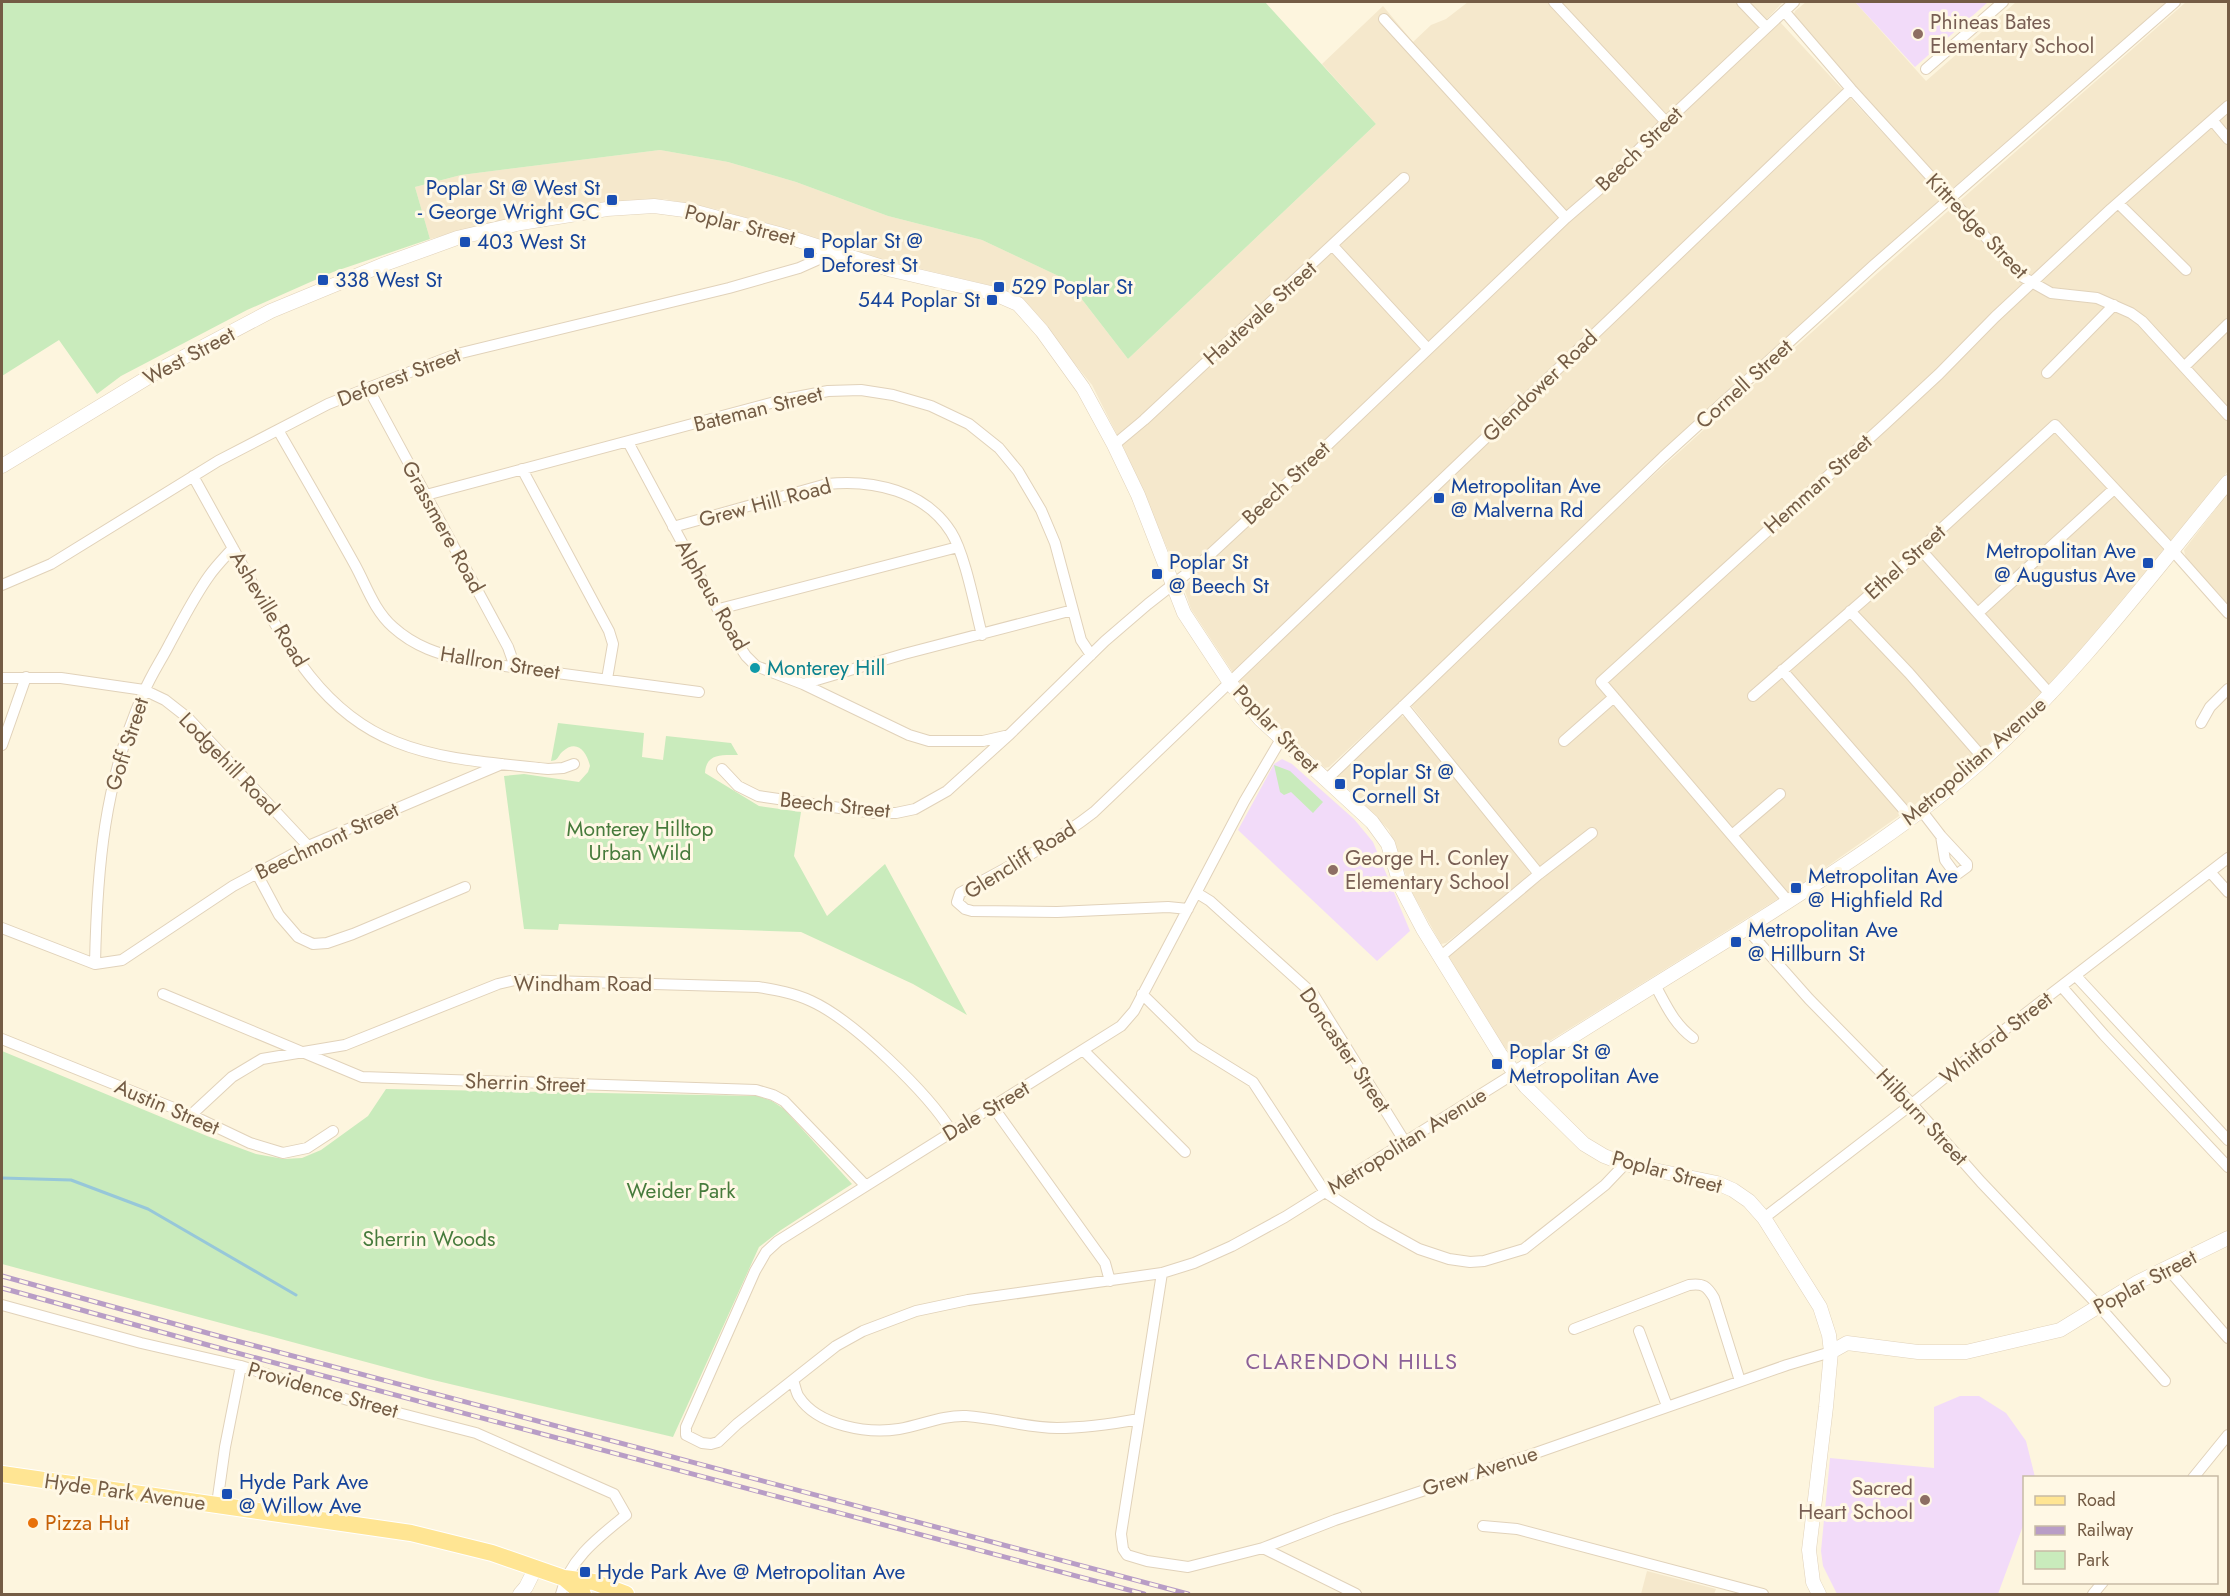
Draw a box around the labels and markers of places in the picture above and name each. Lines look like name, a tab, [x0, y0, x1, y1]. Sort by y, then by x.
place label: Phineas Bates Elementary School	[1930, 7, 2094, 61]
marker: Phineas Bates Elementary School	[1911, 27, 1925, 41]
place label: Poplar St @ West St - George Wright GC	[418, 173, 600, 227]
marker: Poplar St @ West St - George Wright GC	[605, 193, 619, 207]
place label: Poplar St @ Deforest St	[821, 226, 923, 280]
place label: 403 West St	[477, 227, 586, 257]
marker: 403 West St	[458, 235, 472, 249]
marker: Poplar St @ Deforest St	[802, 246, 816, 260]
place label: 338 West St	[335, 265, 442, 295]
place label: 529 Poplar St	[1011, 272, 1133, 302]
marker: 338 West St	[316, 273, 330, 287]
marker: 529 Poplar St	[992, 280, 1006, 294]
place label: 544 Poplar St	[858, 285, 980, 315]
marker: 544 Poplar St	[985, 293, 999, 307]
place label: Metropolitan Ave @ Malverna Rd	[1451, 471, 1601, 525]
marker: Metropolitan Ave @ Malverna Rd	[1432, 491, 1446, 505]
place label: Metropolitan Ave @ Augustus Ave	[1986, 536, 2136, 590]
place label: Poplar St @ Beech St	[1169, 547, 1269, 601]
marker: Metropolitan Ave @ Augustus Ave	[2141, 556, 2155, 570]
marker: Poplar St @ Beech St	[1150, 567, 1164, 581]
place label: Monterey Hill	[767, 653, 885, 683]
marker: Monterey Hill	[748, 661, 762, 675]
place label: Poplar St @ Cornell St	[1352, 757, 1454, 811]
marker: Poplar St @ Cornell St	[1333, 777, 1347, 791]
place label: George H. Conley Elementary School	[1345, 843, 1509, 897]
place label: Metropolitan Ave @ Highfield Rd	[1808, 861, 1958, 915]
marker: George H. Conley Elementary School	[1326, 863, 1340, 877]
marker: Metropolitan Ave @ Highfield Rd	[1789, 881, 1803, 895]
place label: Metropolitan Ave @ Hillburn St	[1748, 915, 1898, 969]
marker: Metropolitan Ave @ Hillburn St	[1729, 935, 1743, 949]
place label: Poplar St @ Metropolitan Ave	[1509, 1037, 1659, 1091]
marker: Poplar St @ Metropolitan Ave	[1490, 1057, 1504, 1071]
place label: Hyde Park Ave @ Willow Ave	[239, 1467, 369, 1521]
place label: Sacred Heart School	[1798, 1473, 1913, 1527]
marker: Hyde Park Ave @ Willow Ave	[220, 1487, 234, 1501]
marker: Sacred Heart School	[1918, 1493, 1932, 1507]
place label: Pizza Hut	[45, 1508, 129, 1538]
marker: Pizza Hut	[26, 1516, 40, 1530]
place label: Hyde Park Ave @ Metropolitan Ave	[597, 1557, 906, 1587]
marker: Hyde Park Ave @ Metropolitan Ave	[578, 1565, 592, 1579]

